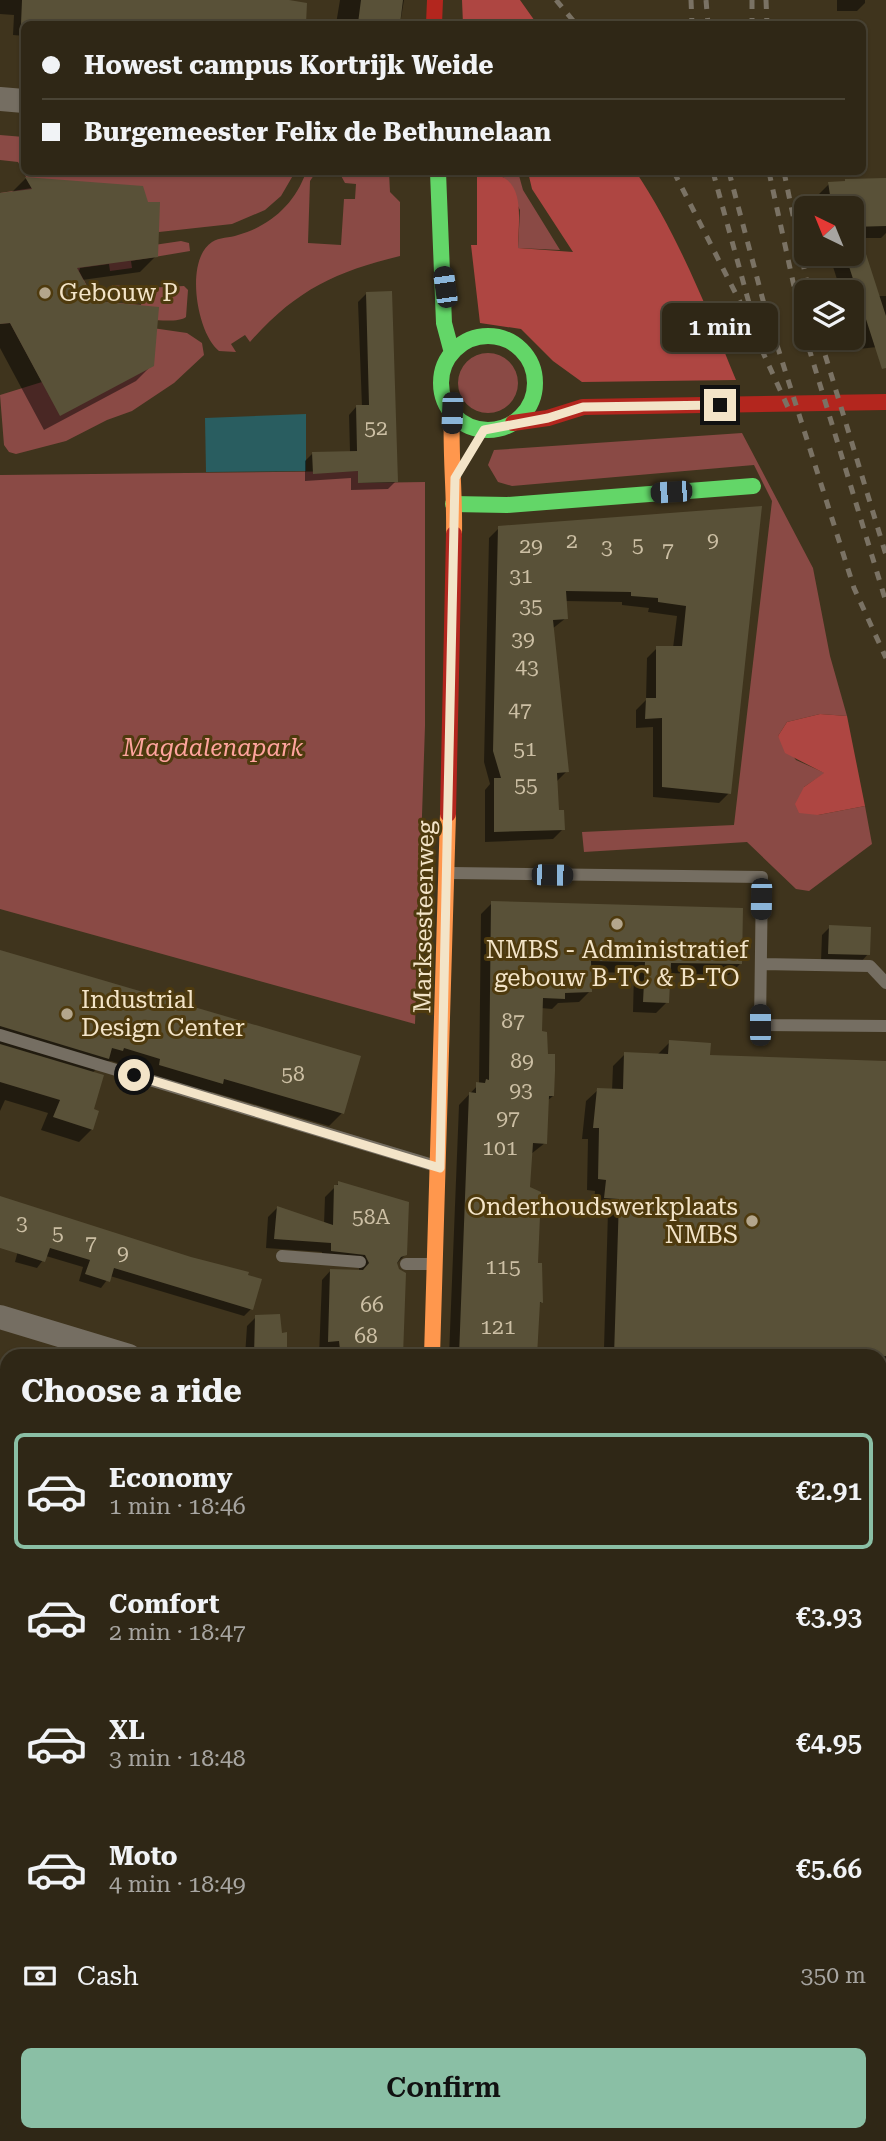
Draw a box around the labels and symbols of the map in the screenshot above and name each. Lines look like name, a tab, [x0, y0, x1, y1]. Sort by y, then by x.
north arrow	[794, 196, 864, 266]
car	[432, 265, 459, 309]
place label: Gebouw P	[59, 279, 178, 307]
marker: Gebouw P	[37, 285, 53, 301]
callout: 1 min	[662, 304, 778, 352]
route end	[704, 389, 736, 421]
car	[441, 392, 464, 434]
house number: 52	[364, 416, 388, 440]
car	[650, 480, 693, 504]
house number: 9	[707, 528, 719, 552]
house number: 2	[566, 529, 578, 553]
house number: 5	[632, 533, 644, 557]
house number: 29	[519, 534, 543, 558]
house number: 3	[601, 535, 613, 559]
house number: 7	[662, 538, 674, 562]
house number: 31	[509, 564, 533, 588]
house number: 35	[519, 594, 543, 618]
house number: 39	[511, 627, 535, 651]
house number: 43	[515, 655, 539, 679]
house number: 47	[508, 698, 532, 722]
park label: Magdalenapark	[122, 734, 303, 762]
house number: 51	[513, 737, 537, 761]
house number: 55	[514, 773, 538, 797]
street label: Marksesteenweg	[408, 820, 440, 1014]
car	[531, 864, 574, 886]
car	[751, 878, 772, 920]
marker: NMBS - Administratief gebouw B-TC & B-TO	[609, 916, 625, 932]
place label: NMBS - Administratief gebouw B-TC & B-TO	[486, 936, 749, 992]
place label: Industrial Design Center	[81, 986, 245, 1042]
car	[750, 1004, 771, 1046]
marker: Industrial Design Center	[59, 1006, 75, 1022]
house number: 87	[501, 1009, 525, 1033]
house number: 89	[510, 1049, 534, 1073]
route start	[118, 1059, 150, 1091]
house number: 58	[281, 1062, 305, 1086]
house number: 93	[509, 1078, 533, 1102]
house number: 97	[496, 1106, 520, 1130]
house number: 101	[482, 1136, 518, 1160]
place label: Onderhoudswerkplaats NMBS	[467, 1193, 738, 1249]
house number: 58A	[352, 1205, 390, 1229]
house number: 3	[16, 1211, 28, 1235]
marker: Onderhoudswerkplaats NMBS	[744, 1213, 760, 1229]
house number: 5	[52, 1221, 64, 1245]
house number: 7	[85, 1231, 97, 1255]
house number: 9	[117, 1241, 129, 1265]
house number: 115	[485, 1255, 521, 1279]
house number: 66	[360, 1293, 384, 1317]
house number: 121	[480, 1315, 516, 1339]
house number: 68	[354, 1324, 378, 1348]

